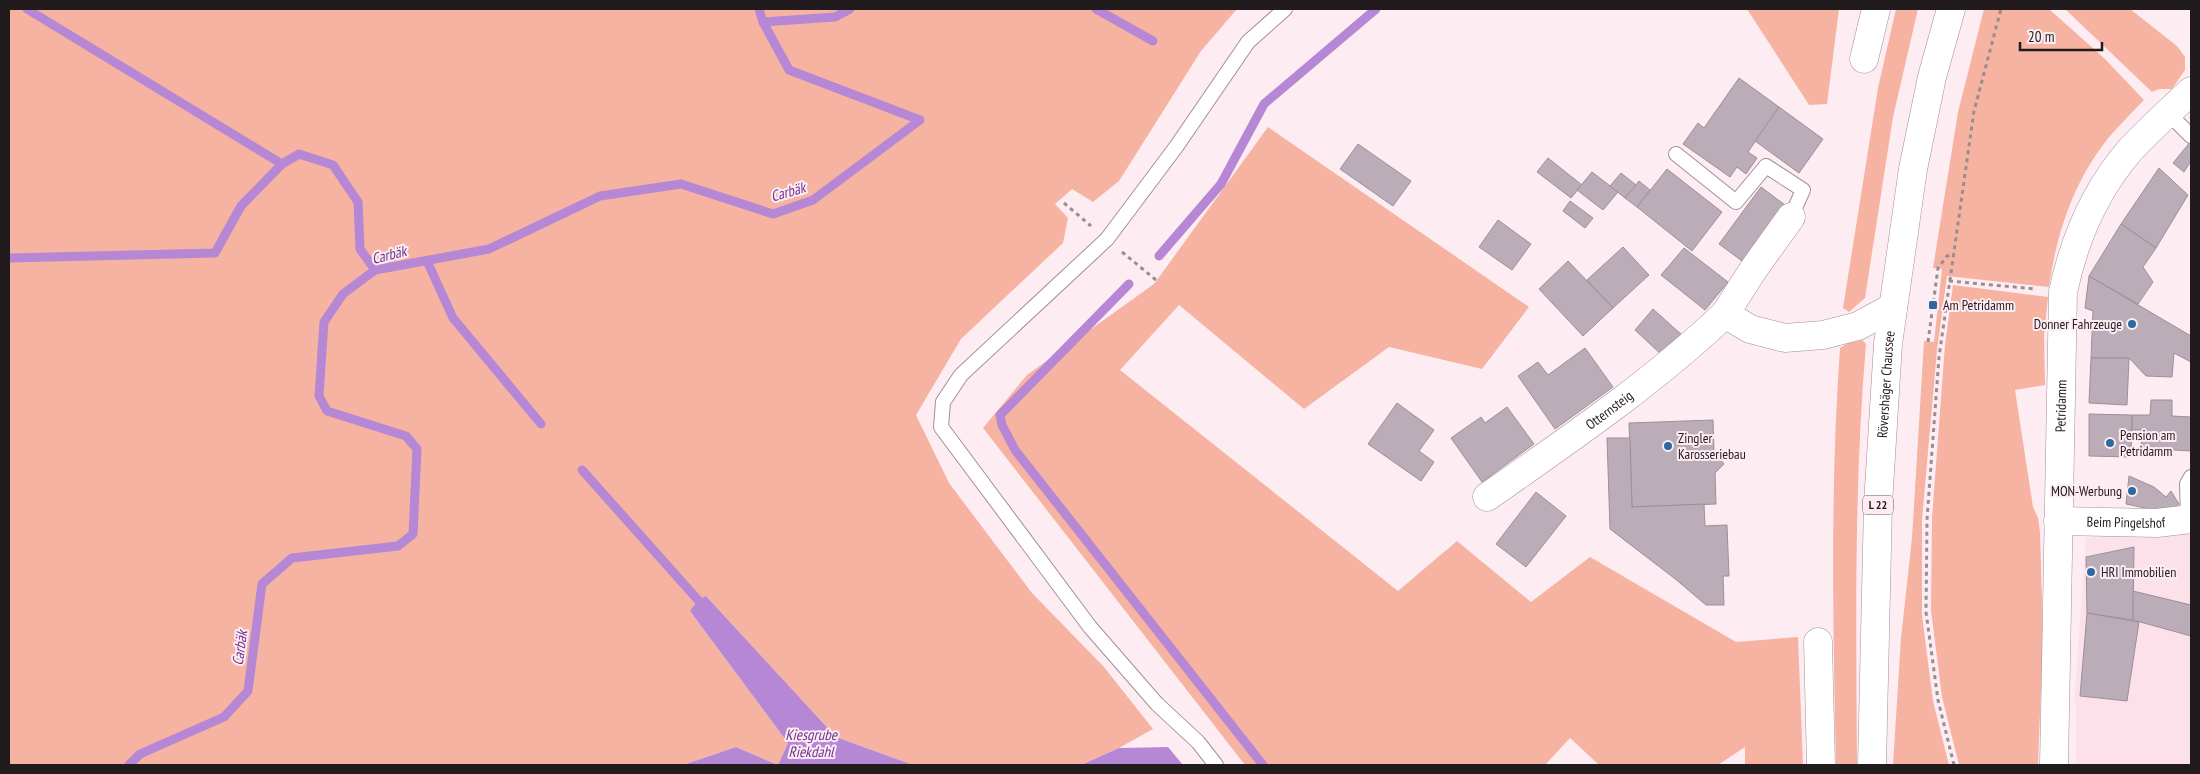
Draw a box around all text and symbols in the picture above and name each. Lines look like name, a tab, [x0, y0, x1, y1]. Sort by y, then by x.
scale bar	[2020, 20, 2102, 52]
text: 20 m	[2028, 27, 2054, 46]
water label: Carbäk	[768, 177, 809, 205]
water label: Carbäk	[370, 241, 410, 268]
place label: Am Petridamm	[1943, 296, 2014, 314]
marker: Am Petridamm	[1927, 299, 1939, 311]
place label: Donner Fahrzeuge	[2034, 315, 2122, 333]
marker: Donner Fahrzeuge	[2126, 318, 2138, 330]
street label: Rövershäger Chaussee	[1873, 329, 1899, 439]
street label: Petridamm	[2051, 380, 2070, 432]
street label: Otternsteig	[1582, 386, 1636, 433]
place label: Pension am Petridamm	[2120, 426, 2175, 460]
place label: Zingler Karosseriebau	[1678, 429, 1746, 463]
marker: Pension am Petridamm	[2104, 437, 2116, 449]
marker: Zingler Karosseriebau	[1662, 440, 1674, 452]
place label: MON-Werbung	[2051, 482, 2122, 500]
marker: MON-Werbung	[2126, 485, 2138, 497]
road number: L 22	[1863, 496, 1893, 514]
street label: Beim Pingelshof	[2086, 513, 2167, 532]
place label: HRI Immobilien	[2101, 563, 2176, 581]
marker: HRI Immobilien	[2085, 566, 2097, 578]
water label: Carbäk	[228, 627, 252, 667]
water label: Kiesgrube Riekdahl	[785, 725, 838, 761]

